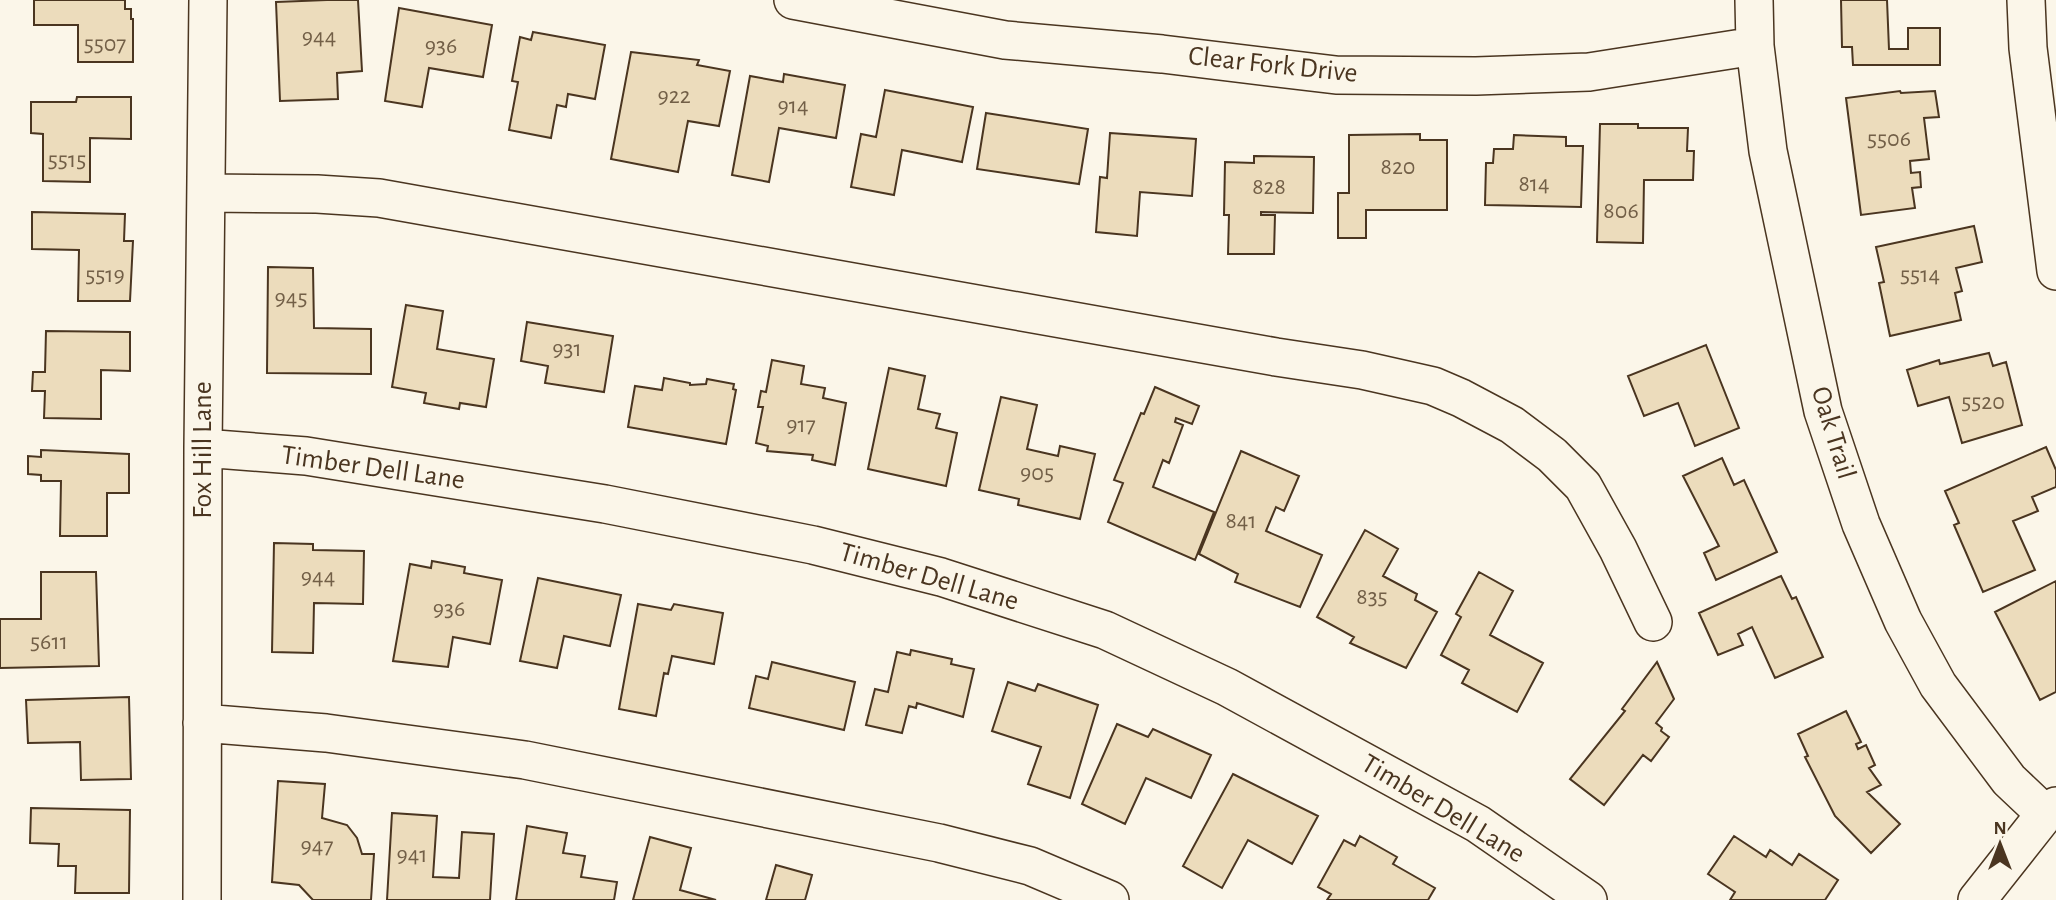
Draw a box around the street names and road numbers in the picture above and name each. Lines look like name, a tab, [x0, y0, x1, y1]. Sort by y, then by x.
street label: Clear Fork Drive	[1187, 42, 1359, 88]
street label: Fox Hill Lane	[189, 381, 217, 519]
street label: Oak Trail	[1806, 383, 1860, 483]
street label: Timber Dell Lane	[279, 441, 467, 495]
street label: Timber Dell Lane	[836, 538, 1022, 616]
street label: Timber Dell Lane	[1357, 749, 1529, 869]

